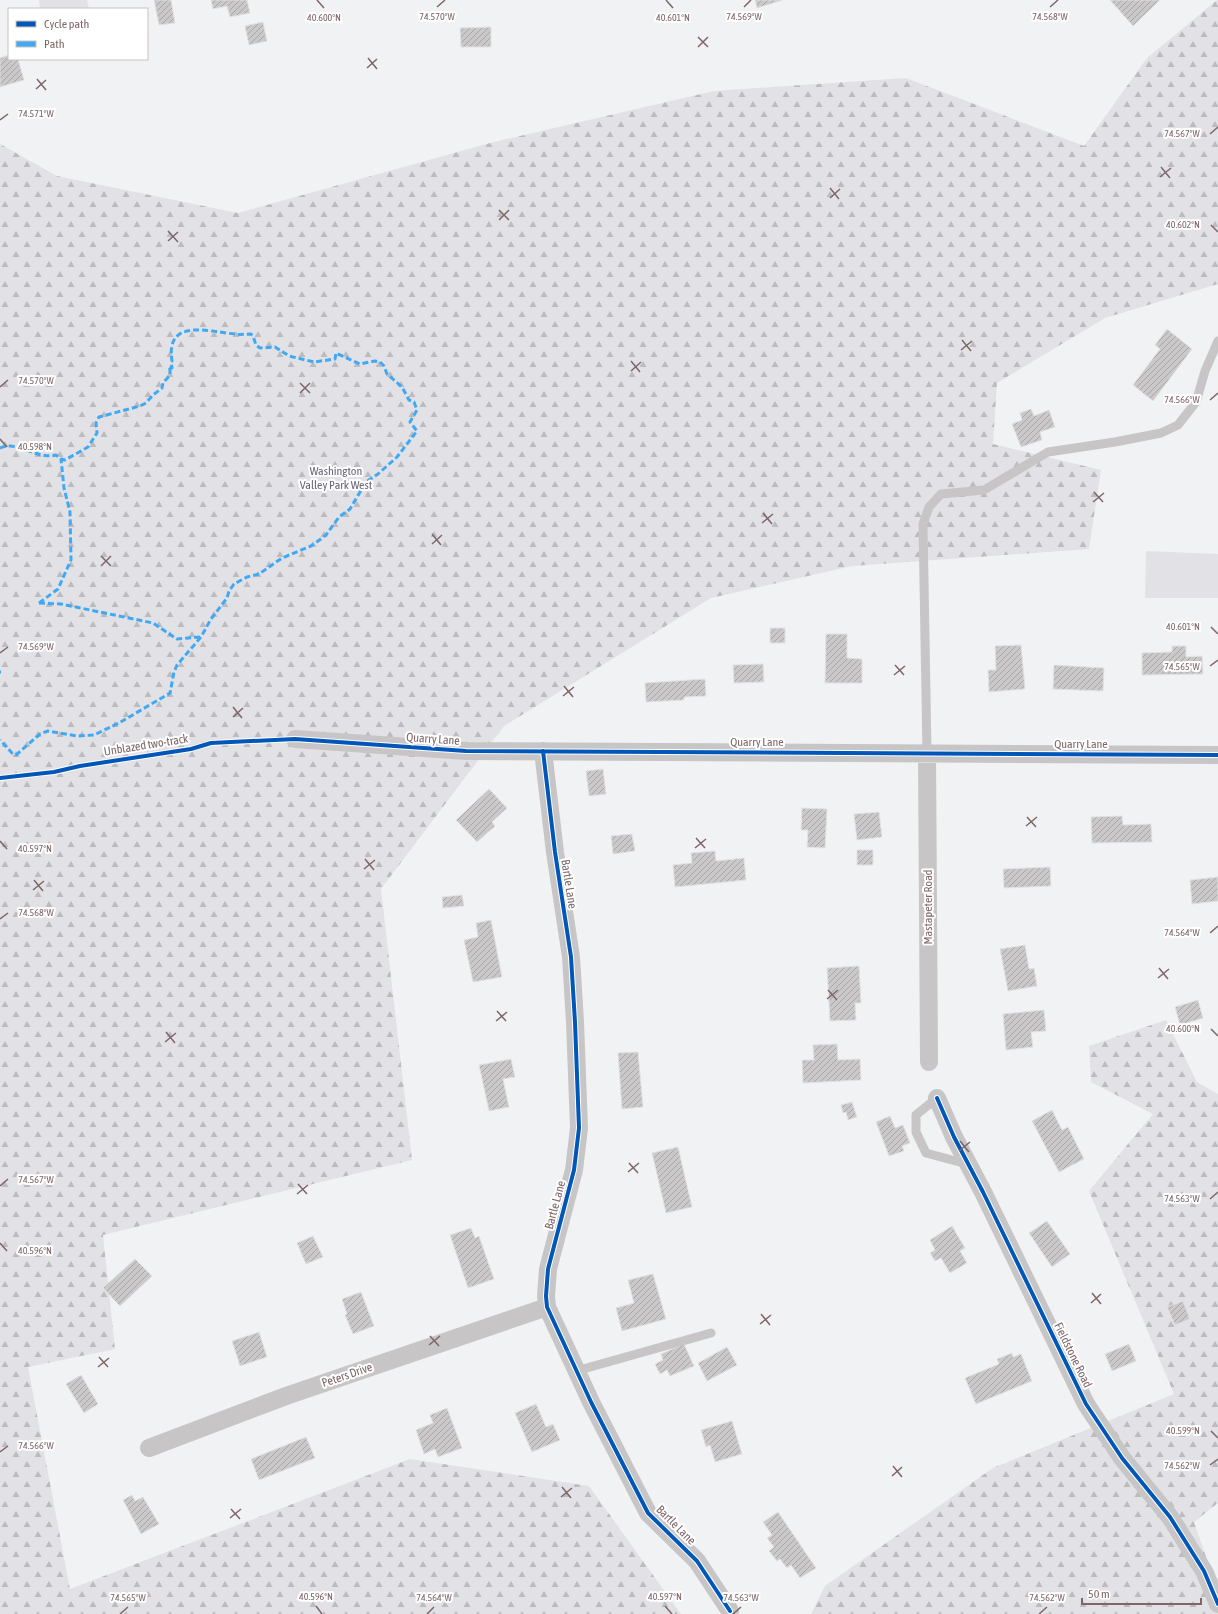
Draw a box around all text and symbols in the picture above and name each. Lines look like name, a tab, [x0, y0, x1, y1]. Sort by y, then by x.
legend	[8, 8, 148, 60]
text: 74.570°W	[419, 11, 455, 22]
text: 74.569°W	[726, 11, 762, 22]
text: 74.568°W	[1032, 11, 1068, 22]
text: 40.600°N	[307, 12, 341, 23]
text: 40.601°N	[656, 12, 690, 23]
text: Cycle path	[44, 17, 89, 31]
text: Path	[44, 37, 65, 51]
text: 74.571°W	[18, 108, 54, 119]
text: 74.567°W	[1164, 128, 1200, 139]
text: 40.602°N	[1166, 219, 1200, 230]
text: 74.570°W	[18, 375, 54, 386]
text: 74.566°W	[1164, 394, 1200, 405]
text: 40.598°N	[18, 441, 52, 452]
park label: Washington Valley Park West	[300, 464, 373, 492]
text: 40.601°N	[1166, 621, 1200, 632]
text: 74.569°W	[18, 641, 54, 652]
text: 74.565°W	[1164, 661, 1200, 672]
street label: Quarry Lane	[406, 730, 460, 748]
street label: Unblazed two-track	[103, 731, 190, 759]
street label: Quarry Lane	[730, 735, 784, 749]
street label: Quarry Lane	[1054, 737, 1108, 751]
text: 40.597°N	[18, 843, 52, 854]
street label: Bartle Lane	[558, 858, 580, 910]
street label: Mastapeter Road	[921, 870, 935, 944]
text: 74.568°W	[18, 907, 54, 918]
text: 74.564°W	[1164, 927, 1200, 938]
text: 40.600°N	[1166, 1023, 1200, 1034]
text: 74.567°W	[18, 1174, 54, 1185]
street label: Bartle Lane	[542, 1179, 568, 1231]
text: 74.563°W	[1164, 1193, 1200, 1204]
text: 40.596°N	[18, 1245, 52, 1256]
street label: Fieldstone Road	[1051, 1320, 1095, 1390]
street label: Peters Drive	[320, 1360, 374, 1390]
text: 40.599°N	[1166, 1425, 1200, 1436]
text: 74.566°W	[18, 1440, 54, 1451]
text: 74.562°W	[1164, 1460, 1200, 1471]
street label: Bartle Lane	[653, 1502, 699, 1548]
scale bar	[1082, 1580, 1201, 1606]
text: 50 m	[1088, 1587, 1110, 1601]
text: 40.596°N	[299, 1591, 333, 1602]
text: 40.597°N	[648, 1591, 682, 1602]
text: 74.565°W	[110, 1592, 146, 1603]
text: 74.564°W	[416, 1592, 452, 1603]
text: 74.563°W	[723, 1592, 759, 1603]
text: 74.562°W	[1029, 1592, 1065, 1603]

